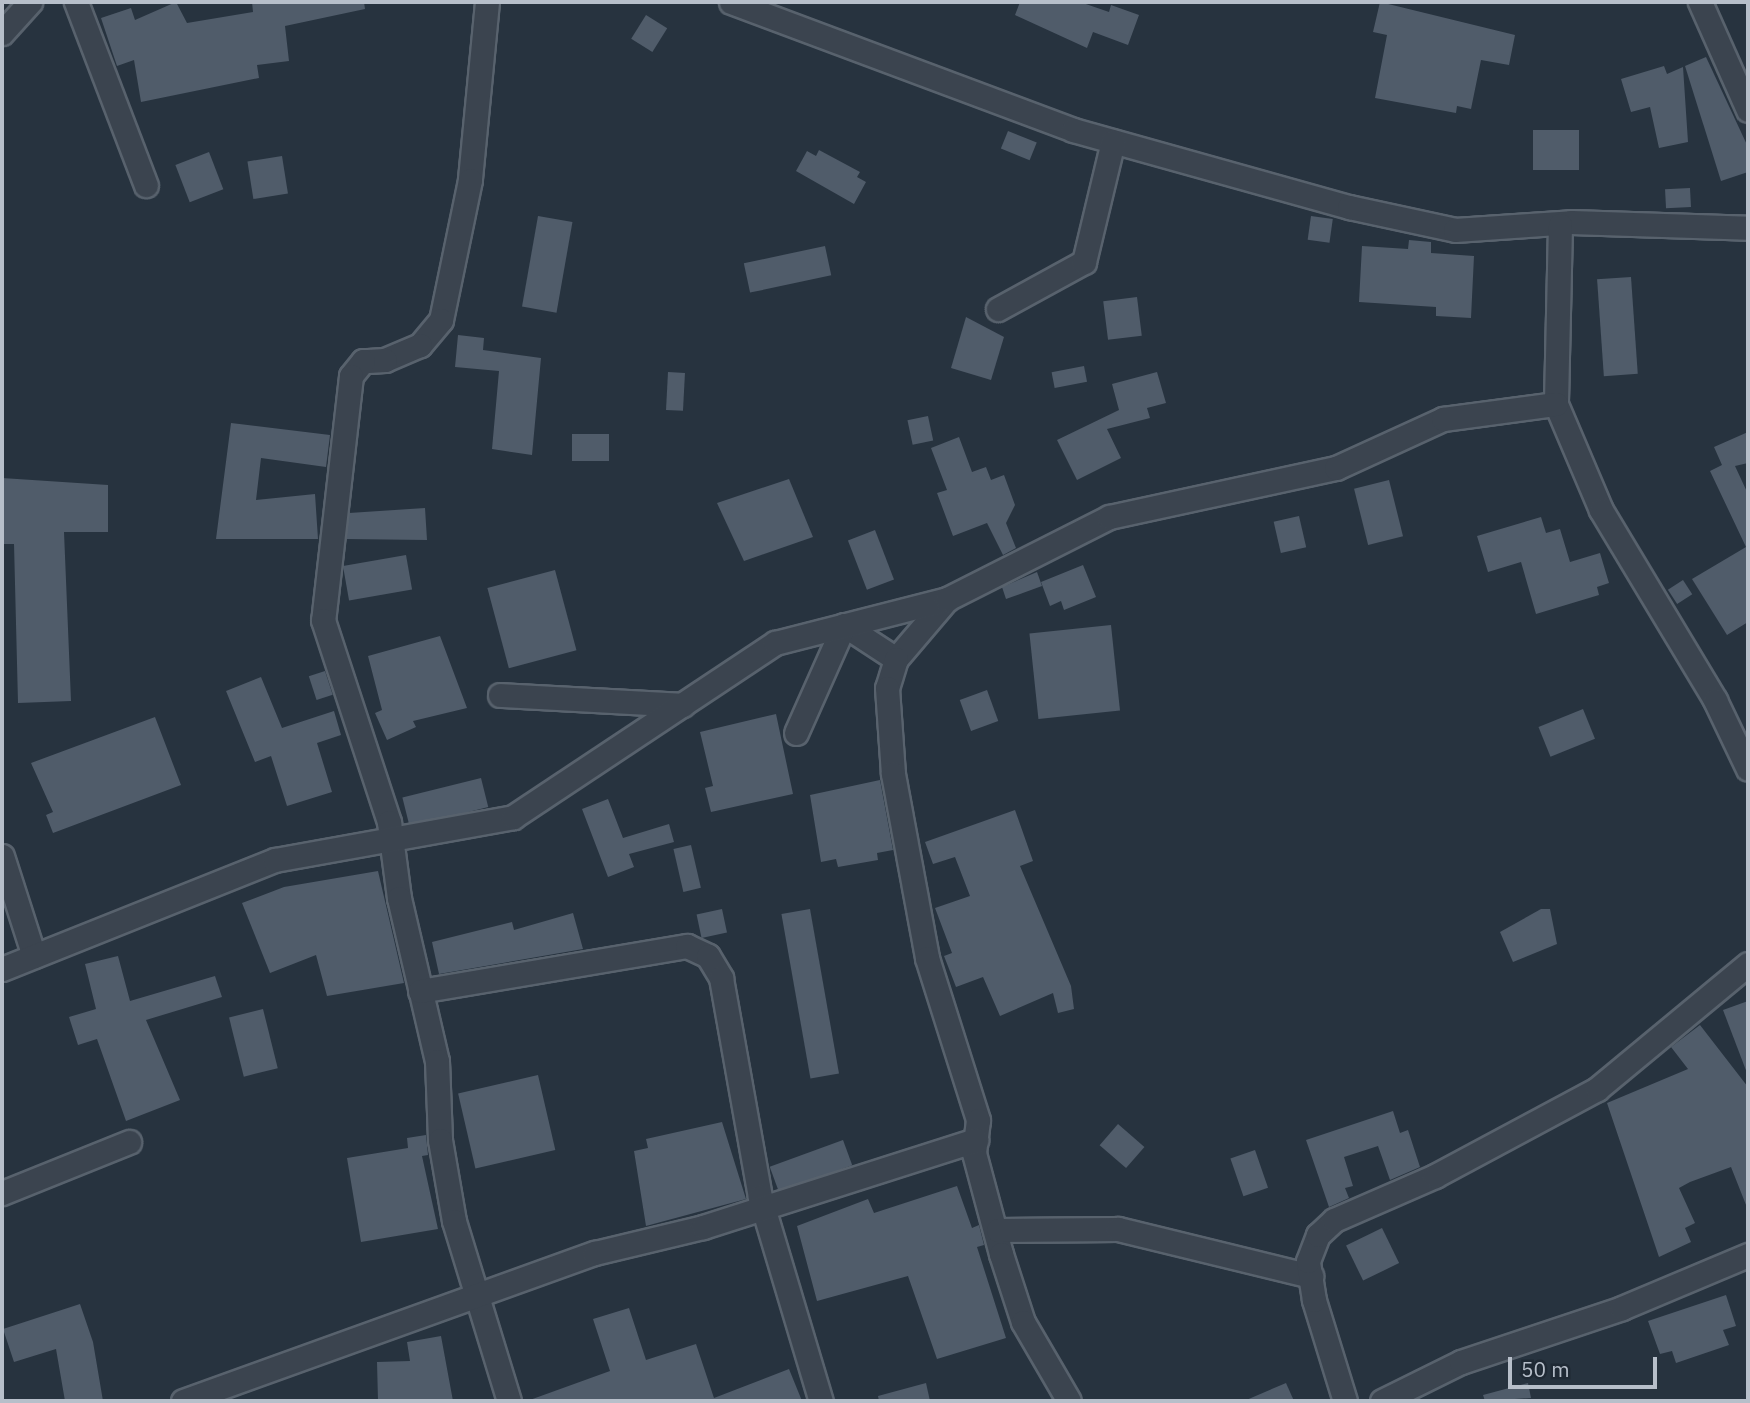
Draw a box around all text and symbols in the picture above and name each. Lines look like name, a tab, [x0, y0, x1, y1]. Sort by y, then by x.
scale bar	[1512, 1344, 1661, 1388]
text: 50 m	[1521, 1355, 1570, 1383]

